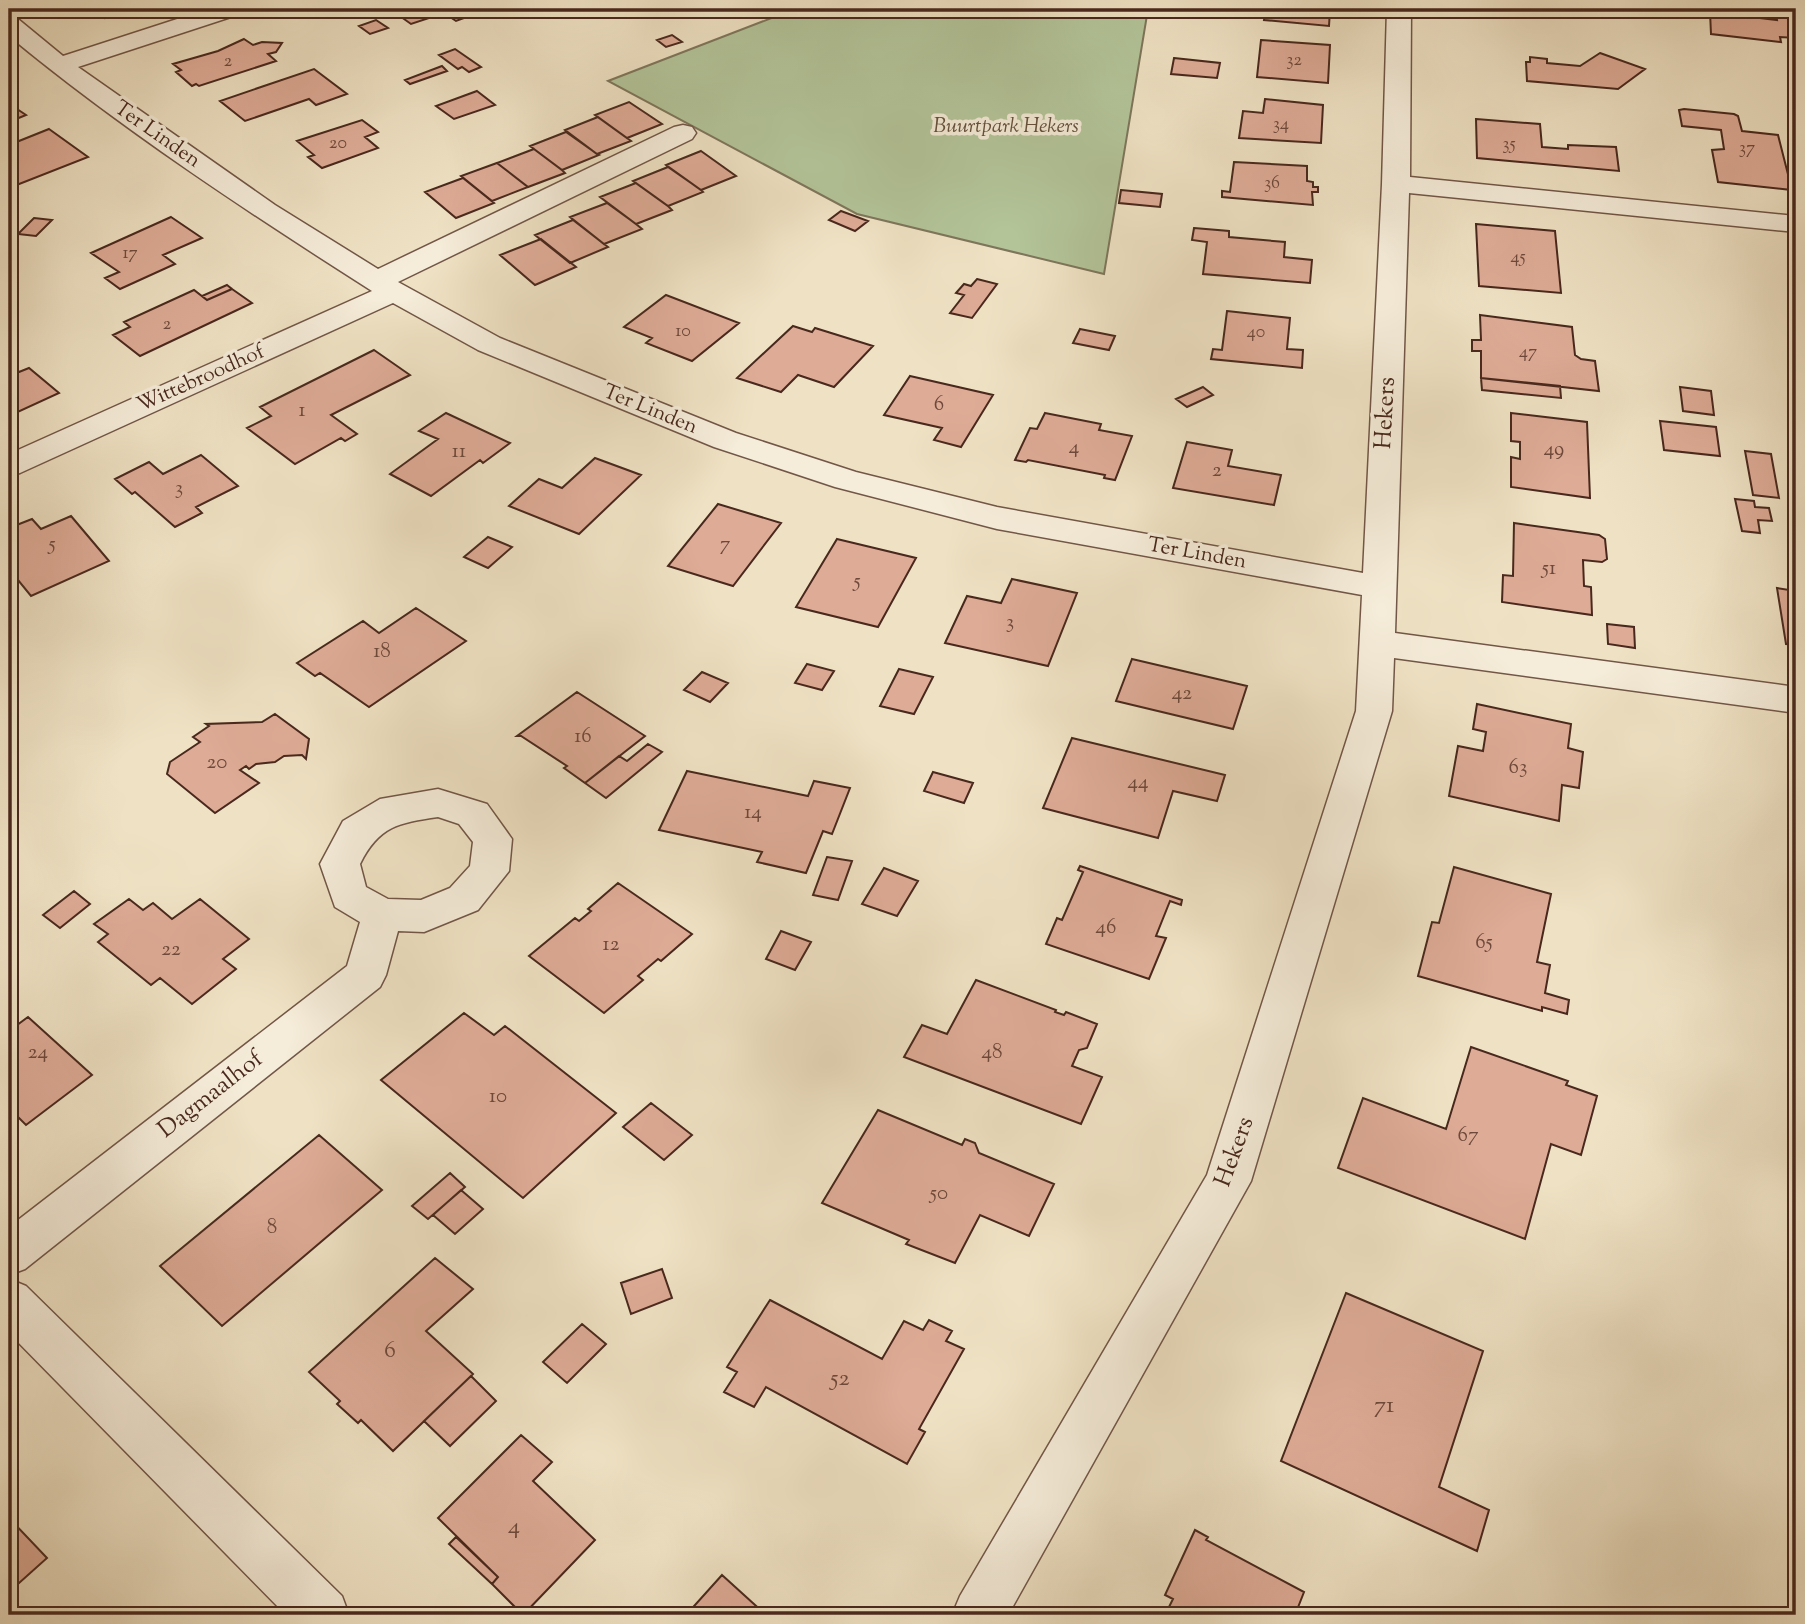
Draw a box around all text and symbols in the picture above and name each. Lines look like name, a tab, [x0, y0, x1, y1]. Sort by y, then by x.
house number: 32	[1286, 48, 1302, 74]
house number: 2	[224, 49, 233, 75]
street label: Ter Linden	[108, 94, 206, 176]
park label: Buurtpark Hekers	[933, 112, 1079, 142]
house number: 34	[1273, 112, 1289, 138]
house number: 20	[329, 131, 347, 157]
house number: 35	[1502, 132, 1516, 158]
house number: 37	[1739, 136, 1755, 162]
house number: 36	[1264, 171, 1280, 197]
house number: 17	[122, 241, 138, 267]
house number: 45	[1510, 245, 1526, 271]
house number: 2	[163, 312, 172, 338]
house number: 10	[675, 319, 691, 345]
house number: 40	[1247, 320, 1265, 346]
street label: Wittebroodhof	[132, 337, 271, 421]
house number: 47	[1519, 340, 1537, 366]
street label: Hekers	[1367, 376, 1405, 450]
street label: Ter Linden	[598, 377, 702, 443]
house number: 6	[934, 390, 944, 420]
house number: 1	[298, 396, 306, 426]
house number: 4	[1069, 433, 1079, 463]
house number: 49	[1544, 435, 1564, 465]
house number: 11	[452, 437, 466, 467]
house number: 2	[1212, 456, 1222, 486]
house number: 3	[175, 474, 183, 504]
house number: 5	[47, 530, 56, 560]
house number: 7	[720, 530, 731, 560]
street label: Ter Linden	[1145, 531, 1249, 577]
house number: 51	[1541, 554, 1556, 584]
house number: 5	[852, 567, 861, 597]
house number: 3	[1006, 608, 1014, 638]
house number: 18	[373, 637, 391, 667]
house number: 42	[1172, 679, 1192, 709]
house number: 16	[574, 722, 592, 752]
house number: 20	[207, 748, 227, 778]
house number: 63	[1509, 753, 1527, 783]
house number: 44	[1127, 768, 1149, 798]
house number: 14	[744, 798, 762, 828]
house number: 46	[1096, 913, 1116, 943]
house number: 65	[1475, 928, 1493, 958]
house number: 12	[603, 930, 620, 960]
house number: 22	[161, 935, 181, 965]
house number: 24	[28, 1038, 48, 1068]
house number: 48	[981, 1038, 1003, 1068]
street label: Dagmaalhof	[151, 1042, 272, 1147]
house number: 10	[489, 1082, 507, 1112]
street label: Hekers	[1207, 1112, 1263, 1192]
house number: 67	[1458, 1121, 1479, 1151]
house number: 50	[929, 1179, 948, 1209]
house number: 8	[267, 1213, 277, 1243]
house number: 6	[384, 1334, 396, 1368]
house number: 52	[828, 1362, 850, 1396]
house number: 71	[1374, 1389, 1394, 1423]
house number: 4	[508, 1510, 520, 1544]

